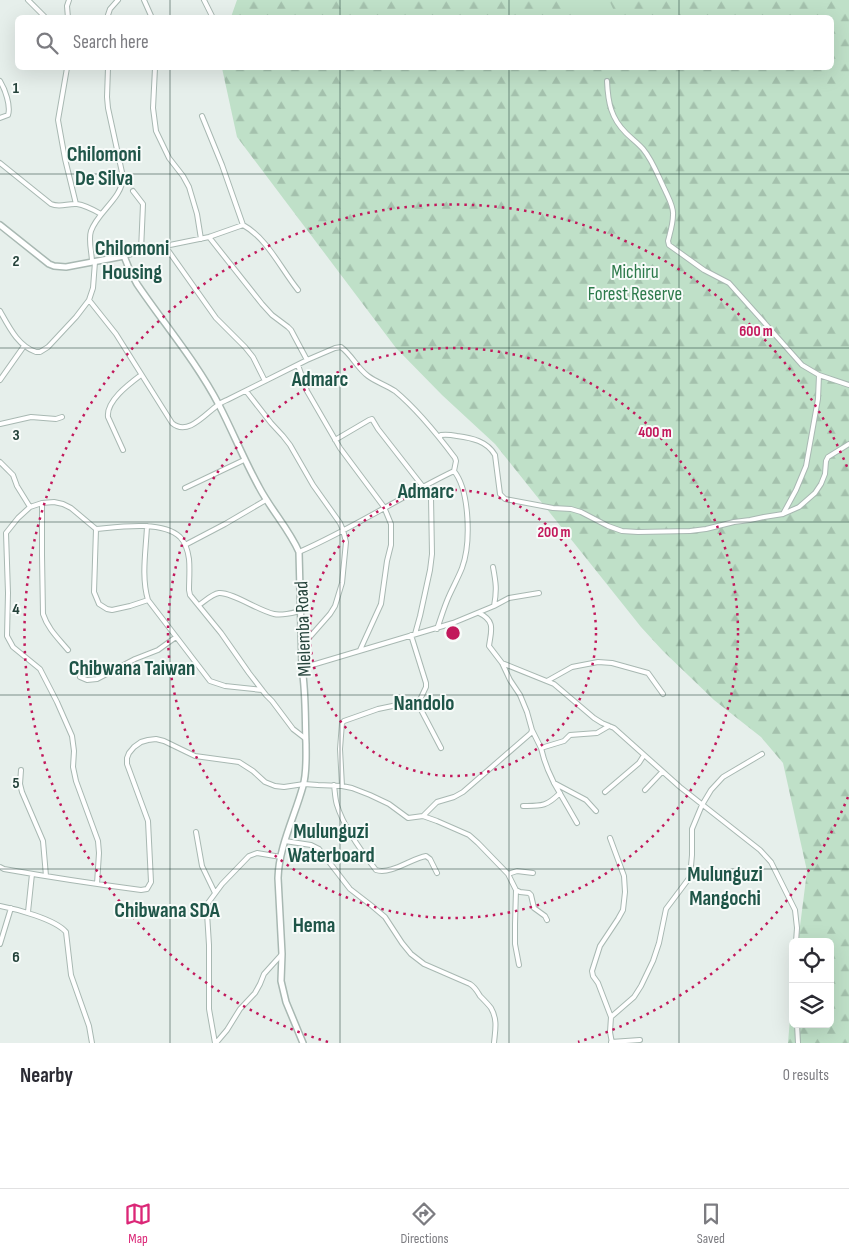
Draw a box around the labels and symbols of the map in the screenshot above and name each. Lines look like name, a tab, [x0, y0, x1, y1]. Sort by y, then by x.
text: 1	[13, 79, 20, 98]
district label: Chilomoni De Silva	[67, 142, 141, 191]
district label: Chilomoni Housing	[95, 236, 169, 285]
text: 2	[12, 252, 20, 271]
park label: Michiru Forest Reserve	[588, 261, 682, 306]
text: 600 m	[739, 322, 773, 341]
district label: Admarc	[291, 367, 348, 392]
text: 400 m	[638, 423, 672, 442]
text: 3	[12, 426, 20, 445]
district label: Admarc	[397, 479, 454, 504]
text: 200 m	[537, 523, 571, 542]
street label: Mlelemba Road	[290, 581, 317, 677]
text: 4	[12, 600, 20, 619]
centre of rings	[444, 624, 462, 642]
district label: Chibwana Taiwan	[69, 656, 195, 681]
district label: Nandolo	[394, 691, 454, 716]
text: 5	[12, 774, 20, 793]
district label: Mulunguzi Waterboard	[287, 819, 375, 868]
district label: Mulunguzi Mangochi	[687, 862, 763, 911]
district label: Chibwana SDA	[114, 898, 221, 923]
district label: Hema	[293, 913, 335, 938]
text: 6	[12, 948, 20, 967]

